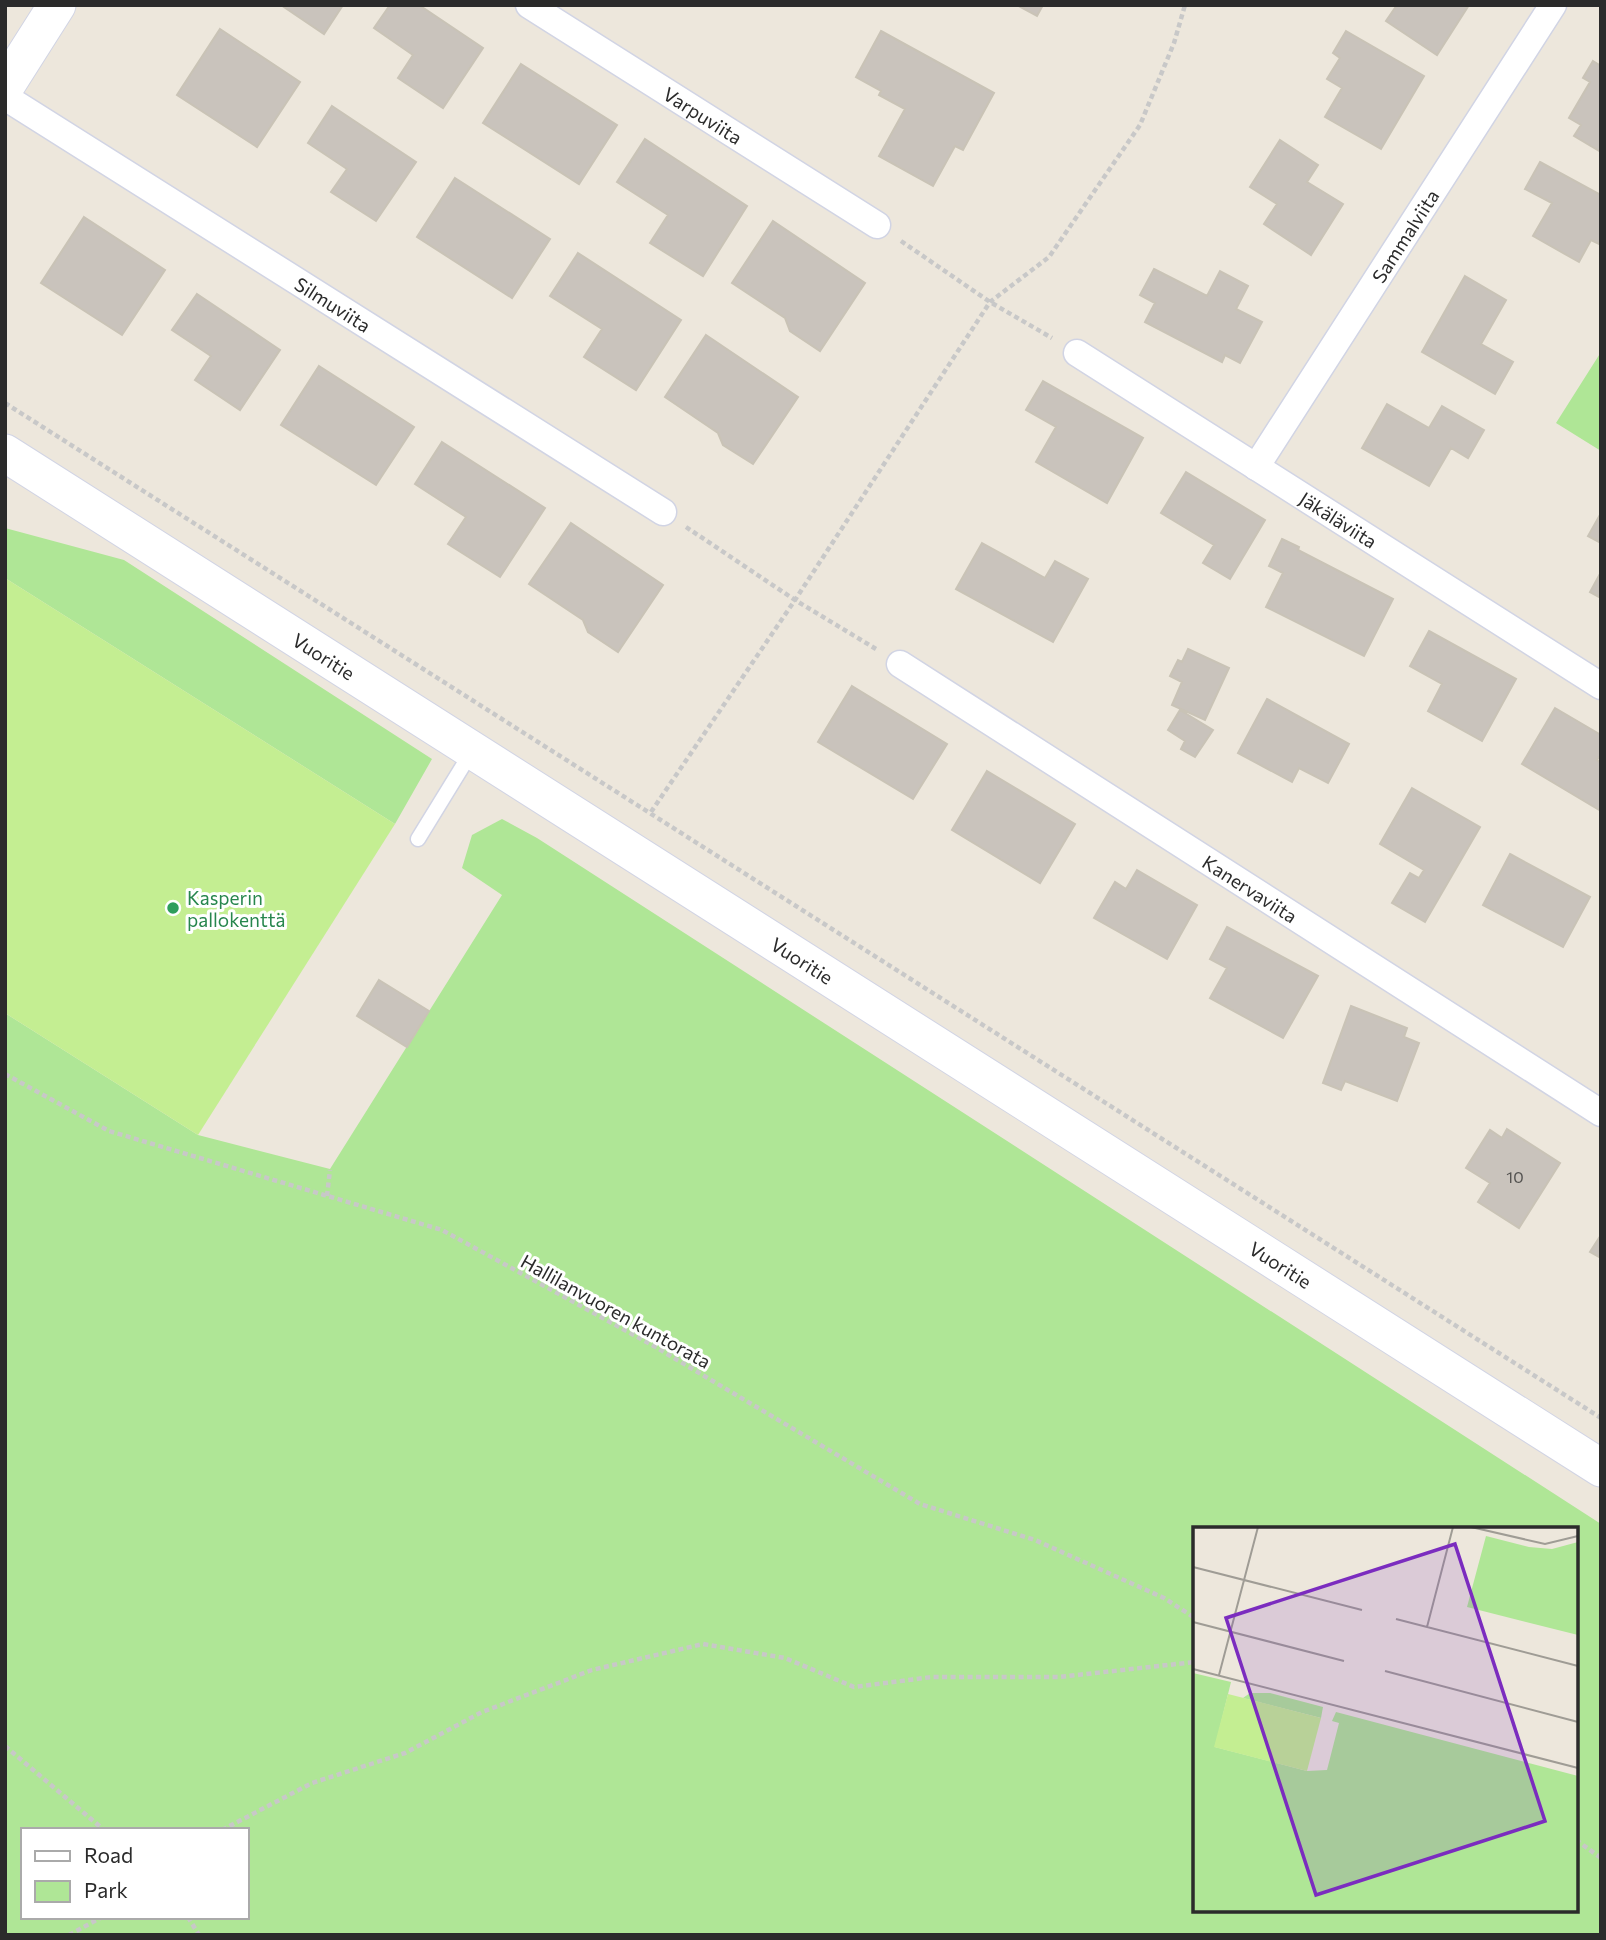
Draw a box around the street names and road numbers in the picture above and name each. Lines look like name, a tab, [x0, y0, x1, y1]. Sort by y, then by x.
street label: Varpuviita	[659, 82, 747, 149]
street label: Sammalviita	[1366, 185, 1443, 287]
street label: Silmuviita	[291, 271, 375, 336]
street label: Jäkäläviita	[1296, 486, 1382, 552]
street label: Vuoritie	[289, 628, 359, 684]
street label: Kanervaviita	[1199, 850, 1302, 927]
street label: Vuoritie	[767, 932, 838, 988]
street label: Vuoritie	[1245, 1236, 1316, 1293]
street label: Hallilanvuoren kuntorata	[517, 1249, 715, 1373]

